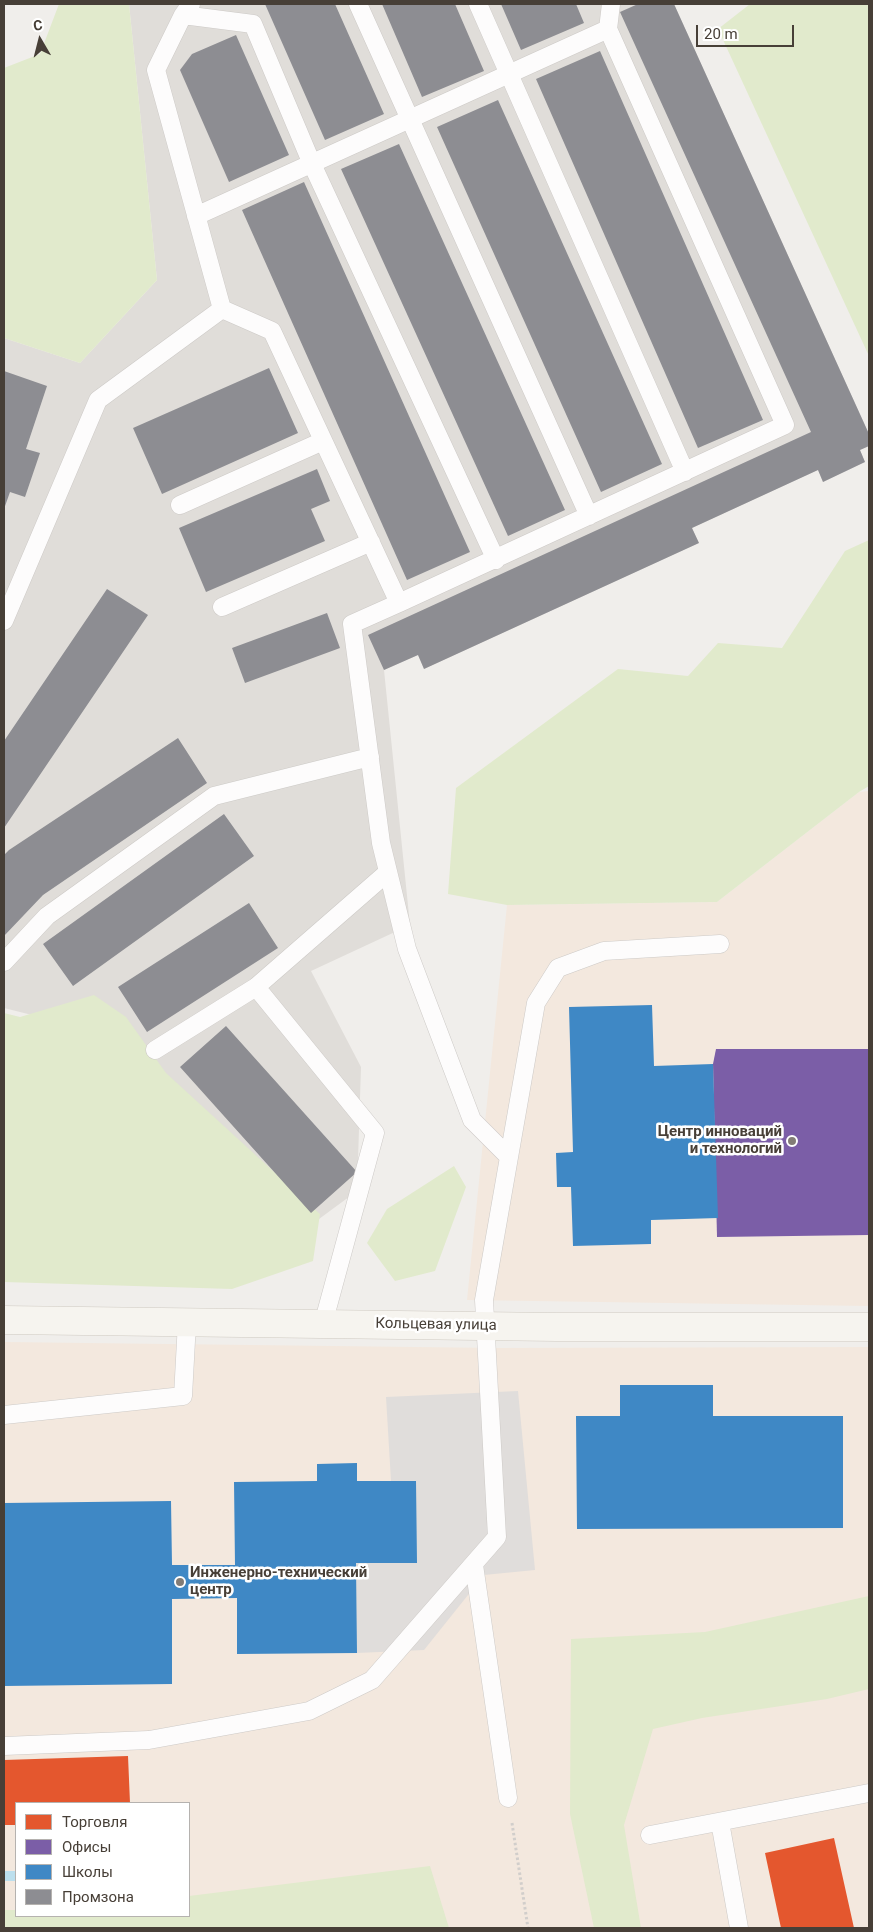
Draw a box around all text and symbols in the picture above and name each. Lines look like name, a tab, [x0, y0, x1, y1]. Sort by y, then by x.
north arrow	[15, 15, 65, 65]
scale bar	[698, 15, 796, 47]
text: С	[32, 17, 44, 34]
text: 20 m	[704, 25, 738, 43]
place label: Центр инноваций и технологий	[658, 1123, 782, 1158]
marker: Центр инноваций и технологий	[786, 1135, 798, 1147]
street label: Кольцевая улица	[375, 1315, 497, 1335]
place label: Инженерно-технический центр	[190, 1564, 367, 1599]
marker: Инженерно-технический центр	[174, 1576, 186, 1588]
legend	[15, 1802, 190, 1917]
text: Торговля	[62, 1813, 127, 1831]
text: Офисы	[62, 1838, 111, 1856]
text: Школы	[62, 1863, 113, 1881]
text: Промзона	[62, 1888, 134, 1906]

